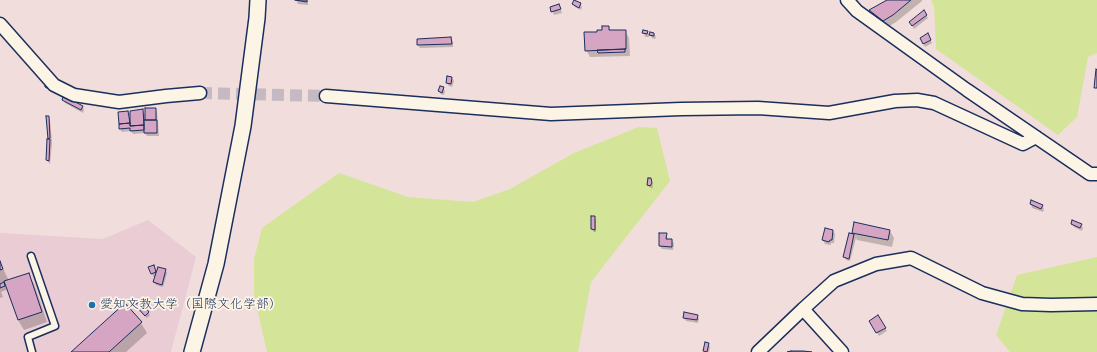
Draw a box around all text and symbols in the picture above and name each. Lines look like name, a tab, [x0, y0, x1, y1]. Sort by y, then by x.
place label: 愛知文教大学（国際文化学部）	[100, 297, 282, 313]
marker: 愛知文教大学（国際文化学部）	[87, 300, 97, 310]

